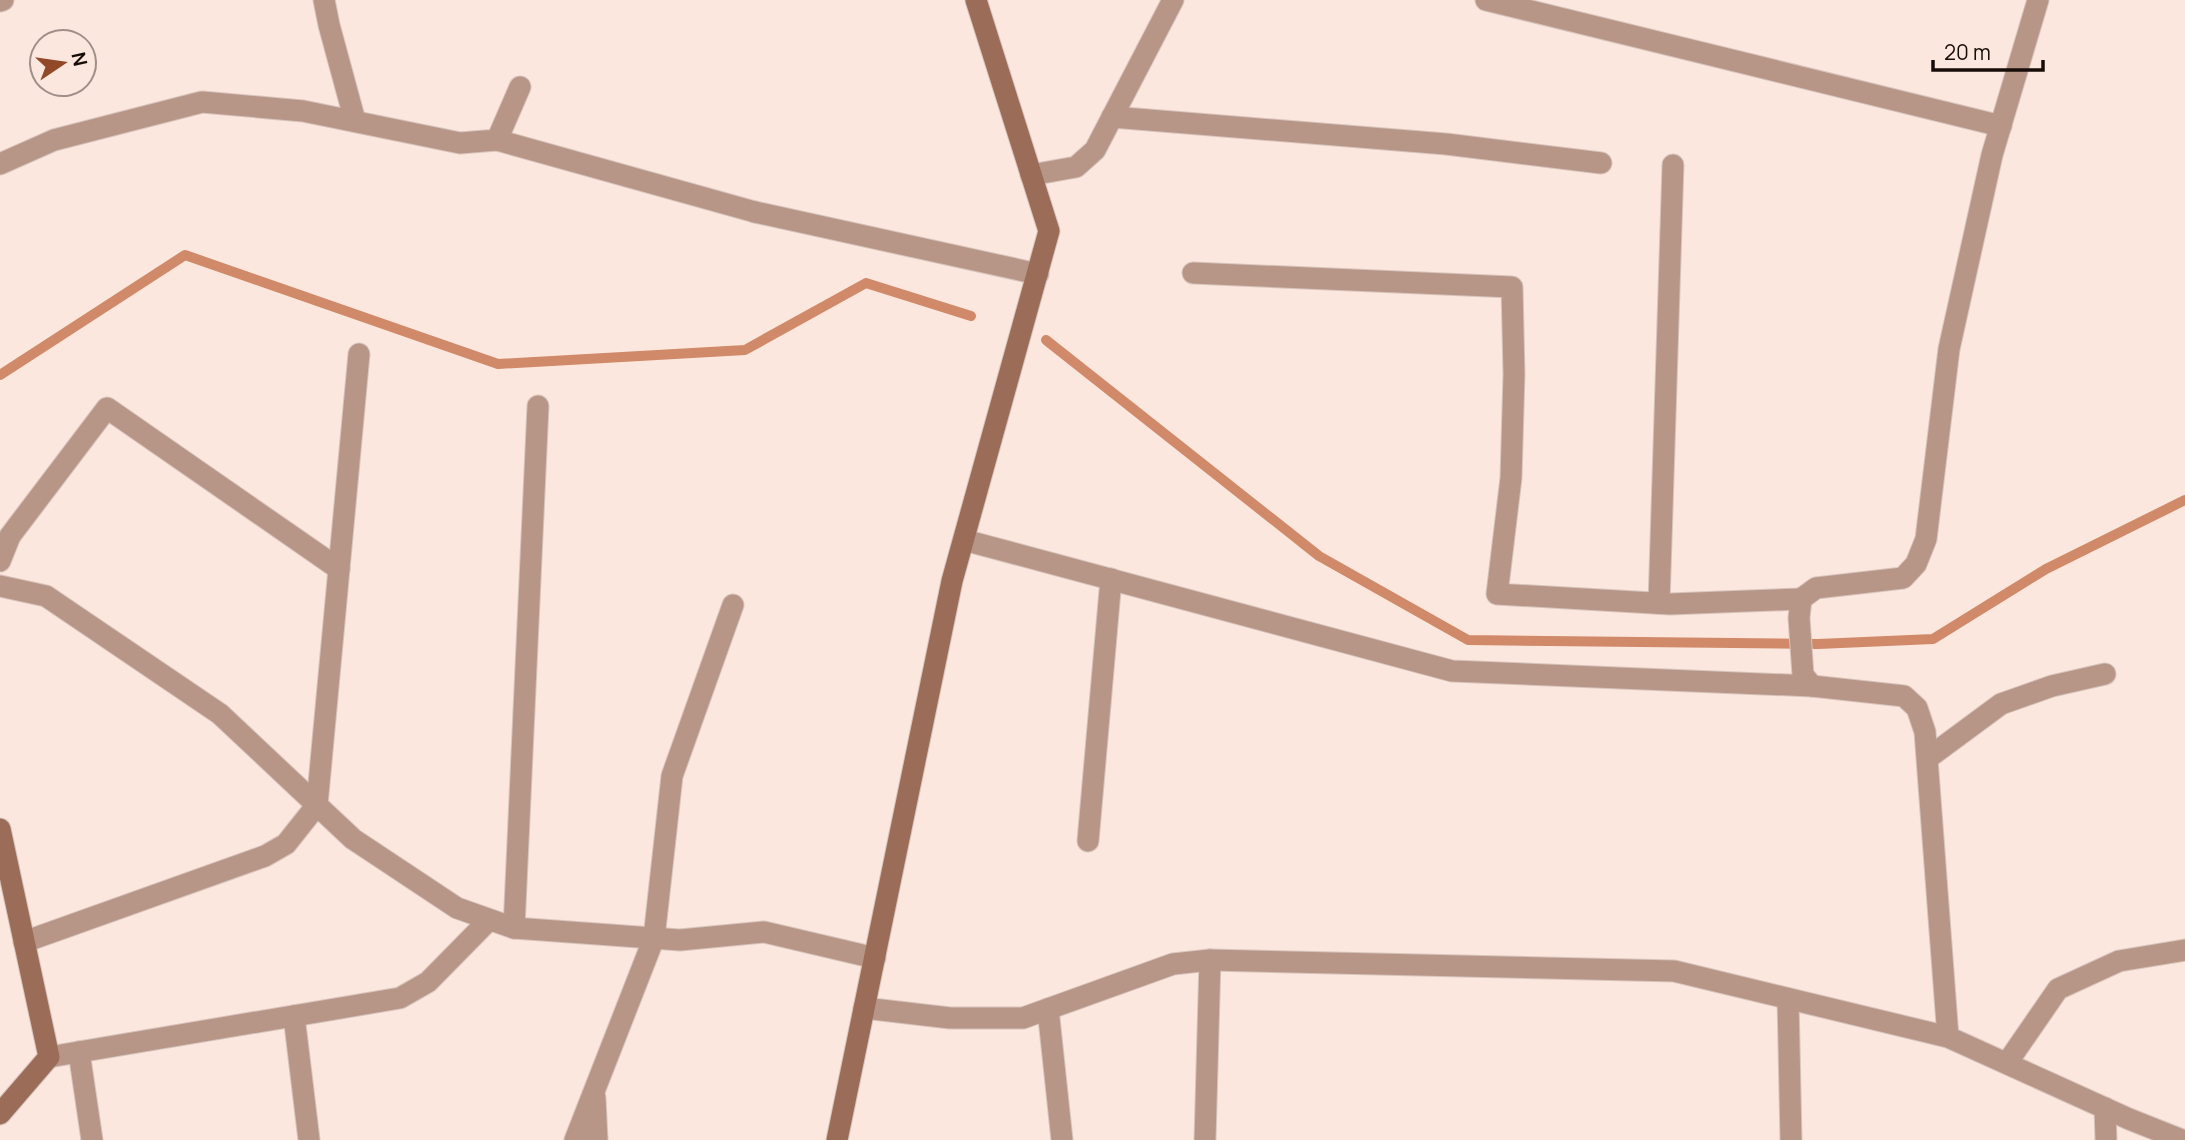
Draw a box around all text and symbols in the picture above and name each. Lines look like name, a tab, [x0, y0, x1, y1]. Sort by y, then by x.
north arrow	[28, 28, 98, 98]
scale bar	[1933, 28, 2043, 72]
text: 20 m	[1944, 38, 1991, 66]
text: N	[65, 50, 94, 69]

